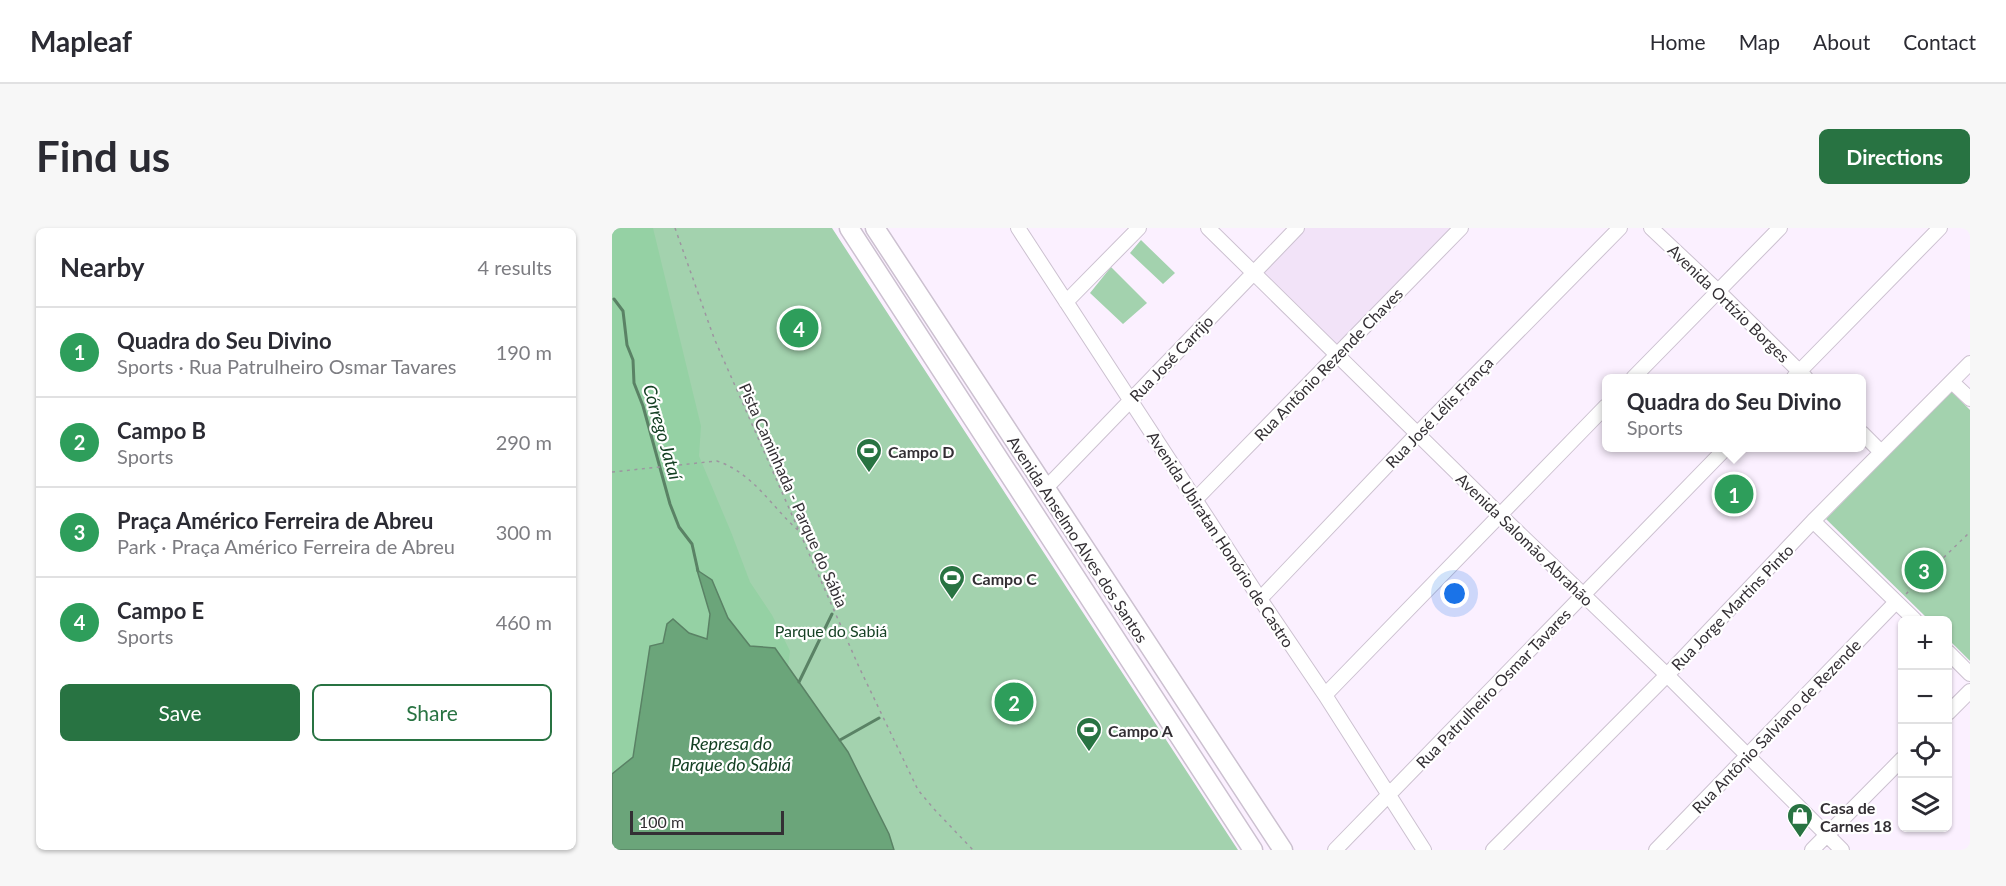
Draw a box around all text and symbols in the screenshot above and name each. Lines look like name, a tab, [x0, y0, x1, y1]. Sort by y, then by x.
text: Mapleaf	[30, 24, 132, 58]
text: Home	[1650, 29, 1706, 54]
text: Map	[1739, 29, 1780, 54]
text: About	[1813, 29, 1870, 54]
text: Contact	[1903, 29, 1976, 54]
button: Directions	[1819, 129, 1970, 184]
text: Find us	[36, 131, 170, 181]
street label: Avenida Ortízio Borges	[1664, 240, 1794, 366]
text: Nearby	[60, 251, 145, 283]
text: 4 results	[477, 255, 552, 279]
street label: Rua Antônio Rezende Chaves	[1250, 284, 1406, 444]
pin: 4	[780, 306, 819, 350]
street label: Rua José Carrijo	[1125, 311, 1217, 405]
text: Quadra do Seu Divino	[117, 327, 332, 354]
text: 1	[74, 340, 85, 364]
text: 190 m	[496, 340, 552, 364]
street label: Rua José Lélis França	[1381, 353, 1497, 471]
text: Sports · Rua Patrulheiro Osmar Tavares	[117, 354, 456, 378]
popup	[1602, 374, 1866, 452]
street label: Pista Caminhada - Parque do Sábia	[736, 380, 852, 610]
water label: Córrego Jataí	[639, 382, 688, 484]
text: Quadra do Seu Divino	[1627, 388, 1841, 415]
text: Sports	[1627, 415, 1683, 439]
text: Campo B	[117, 417, 206, 444]
street label: Avenida Ubiratan Honório de Castro	[1144, 427, 1298, 651]
text: 2	[74, 430, 85, 454]
text: 290 m	[496, 430, 552, 454]
street label: Avenida Anselmo Alves dos Santos	[1004, 432, 1152, 646]
sports icon: Campo D	[854, 436, 884, 474]
place label: Campo D	[888, 442, 954, 461]
text: Sports	[117, 444, 173, 468]
street label: Avenida Salomão Abrahão	[1453, 469, 1597, 609]
pin: 1	[1714, 472, 1754, 516]
text: Praça Américo Ferreira de Abreu	[117, 507, 434, 534]
text: 3	[74, 520, 85, 544]
text: 300 m	[496, 520, 552, 544]
text: Park · Praça Américo Ferreira de Abreu	[117, 534, 455, 558]
street label: Rua Jorge Martins Pinto	[1667, 540, 1797, 674]
pin: 3	[1904, 548, 1944, 592]
sports icon: Campo C	[937, 563, 967, 601]
place label: Campo C	[972, 569, 1037, 588]
your location	[1440, 579, 1469, 608]
text: Campo E	[117, 597, 204, 624]
street label: Rua Patrulheiro Osmar Tavares	[1412, 604, 1574, 772]
text: 4	[74, 610, 85, 634]
text: 460 m	[496, 610, 552, 634]
map controls	[1898, 616, 1952, 832]
button: +	[1898, 616, 1952, 670]
park label: Parque do Sabiá	[775, 621, 887, 640]
text: Sports	[117, 624, 173, 648]
street label: Rua Antônio Salviano de Rezende	[1688, 635, 1864, 817]
button: −	[1898, 670, 1952, 724]
pin: 2	[994, 680, 1034, 724]
button: Save	[60, 684, 300, 741]
button: Share	[312, 684, 552, 741]
sports icon: Campo A	[1074, 715, 1104, 753]
place label: Campo A	[1108, 721, 1174, 740]
button: locate	[1898, 724, 1952, 778]
water label: Represa do Parque do Sabiá	[671, 732, 792, 775]
button: layers	[1898, 778, 1952, 832]
place label: Casa de Carnes 18	[1820, 798, 1892, 835]
shop icon: Casa de Carnes 18	[1785, 801, 1815, 839]
scale bar	[630, 808, 784, 836]
text: 100 m	[639, 812, 684, 831]

